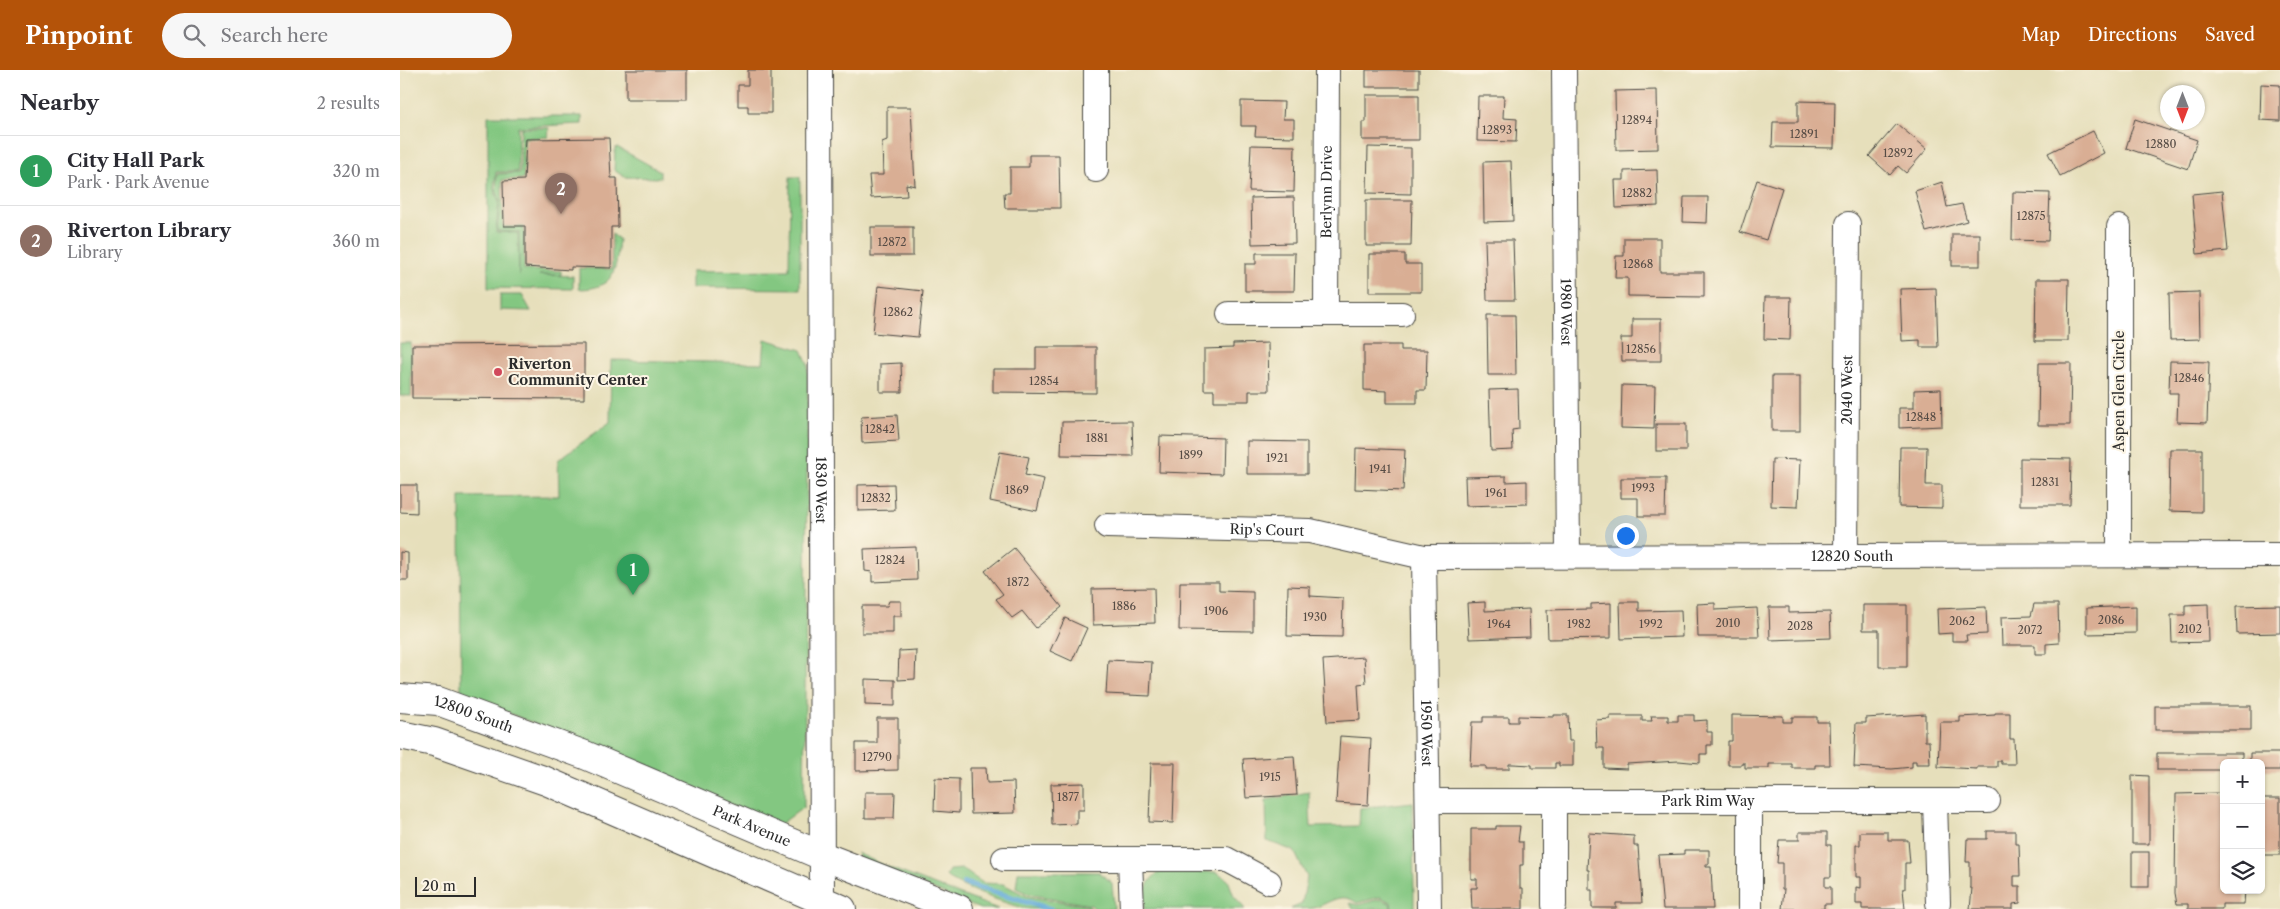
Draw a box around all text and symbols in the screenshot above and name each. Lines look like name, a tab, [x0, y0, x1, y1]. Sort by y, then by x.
search box	[162, 13, 512, 58]
text: Pinpoint	[25, 21, 132, 50]
icon: search	[180, 21, 208, 49]
text: Search here	[220, 24, 328, 47]
text: Map	[2021, 24, 2060, 46]
text: Directions	[2088, 24, 2177, 46]
text: Saved	[2205, 24, 2255, 46]
north arrow	[2160, 85, 2205, 130]
text: Nearby	[20, 90, 99, 115]
text: 2 results	[317, 93, 380, 113]
house number: 12894	[1622, 113, 1652, 127]
house number: 12893	[1482, 123, 1512, 137]
house number: 12891	[1790, 127, 1819, 141]
house number: 12880	[2146, 137, 2177, 151]
street label: Berlynn Drive	[1317, 145, 1336, 239]
house number: 12892	[1883, 146, 1913, 160]
text: City Hall Park	[67, 149, 204, 172]
text: 1	[32, 161, 40, 181]
text: 320 m	[333, 161, 380, 181]
text: Park · Park Avenue	[67, 172, 209, 192]
pin: 2	[545, 173, 577, 214]
house number: 12882	[1622, 186, 1652, 200]
house number: 12875	[2017, 209, 2045, 223]
text: Riverton Library	[67, 219, 231, 242]
text: 2	[31, 231, 41, 251]
text: 360 m	[333, 231, 380, 251]
house number: 12872	[877, 235, 907, 249]
text: Library	[67, 242, 123, 262]
house number: 12868	[1623, 257, 1653, 271]
street label: 1980 West	[1557, 278, 1575, 346]
house number: 12862	[883, 305, 913, 319]
street label: Aspen Glen Circle	[2110, 330, 2128, 453]
house number: 12856	[1626, 342, 1656, 356]
place label: Riverton Community Center	[508, 355, 647, 389]
street label: 2040 West	[1838, 355, 1856, 425]
marker: Riverton Community Center	[492, 366, 504, 378]
house number: 12846	[2174, 371, 2205, 385]
house number: 12854	[1029, 374, 1059, 388]
house number: 12848	[1906, 410, 1936, 424]
house number: 12842	[865, 422, 895, 436]
house number: 1881	[1086, 431, 1109, 445]
house number: 1899	[1179, 448, 1203, 462]
house number: 1921	[1266, 451, 1288, 465]
street label: 1830 West	[812, 457, 830, 524]
house number: 1941	[1369, 462, 1391, 476]
house number: 12831	[2031, 475, 2059, 489]
house number: 1993	[1631, 481, 1655, 495]
house number: 1869	[1005, 483, 1029, 497]
house number: 1961	[1485, 486, 1507, 500]
house number: 12832	[861, 491, 891, 505]
street label: Rip's Court	[1229, 520, 1304, 540]
your location	[1613, 523, 1639, 549]
street label: 12820 South	[1811, 547, 1893, 565]
house number: 12824	[875, 553, 905, 567]
pin: 1	[617, 554, 649, 595]
house number: 1872	[1007, 575, 1029, 589]
house number: 1886	[1112, 599, 1137, 613]
house number: 1906	[1204, 604, 1229, 618]
house number: 1930	[1303, 610, 1327, 624]
house number: 2086	[2098, 613, 2125, 627]
house number: 2062	[1949, 614, 1975, 628]
house number: 2010	[1716, 616, 1740, 630]
house number: 1964	[1487, 617, 1511, 631]
house number: 1982	[1567, 617, 1591, 631]
house number: 1992	[1639, 617, 1663, 631]
house number: 2028	[1787, 619, 1813, 633]
house number: 2102	[2178, 622, 2202, 636]
house number: 2072	[2017, 623, 2043, 637]
street label: 12800 South	[434, 692, 516, 737]
street label: 1950 West	[1417, 699, 1436, 767]
house number: 12790	[862, 750, 892, 764]
map controls	[2220, 759, 2265, 894]
button: +	[2220, 759, 2265, 804]
house number: 1915	[1259, 770, 1281, 784]
house number: 1877	[1057, 790, 1080, 804]
street label: Park Rim Way	[1661, 792, 1755, 810]
street label: Park Avenue	[710, 801, 794, 851]
button: −	[2220, 804, 2265, 849]
button: layers	[2220, 849, 2265, 894]
scale bar	[415, 874, 476, 897]
text: 20 m	[422, 877, 456, 895]

